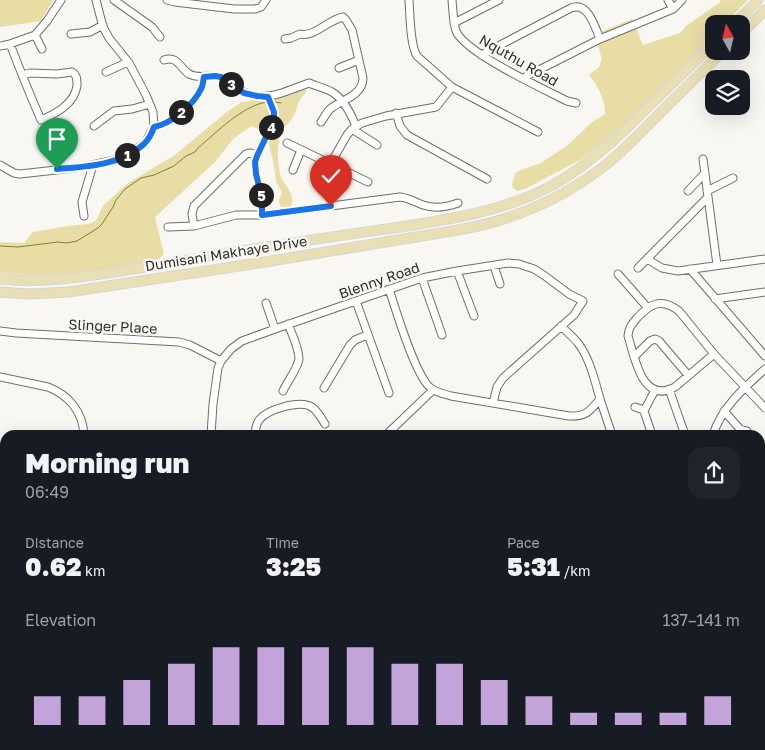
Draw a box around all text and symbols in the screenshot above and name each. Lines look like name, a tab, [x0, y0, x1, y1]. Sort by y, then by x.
north arrow	[705, 15, 750, 60]
map controls	[705, 15, 750, 115]
street label: Nquthu Road	[477, 31, 561, 89]
button: layers	[705, 70, 750, 115]
pin: 3	[218, 72, 244, 96]
text: 3	[227, 76, 236, 93]
pin: 2	[168, 100, 194, 124]
text: 2	[177, 104, 186, 121]
pin: 4	[258, 114, 284, 140]
pin	[36, 118, 78, 169]
text: 4	[267, 119, 276, 136]
icon: arrive	[43, 125, 71, 153]
pin: 1	[114, 142, 140, 168]
text: 1	[124, 147, 131, 164]
pin	[310, 155, 352, 206]
icon: check	[317, 162, 345, 190]
pin: 5	[248, 182, 274, 208]
text: 5	[257, 187, 266, 204]
street label: Dumisani Makhaye Drive	[144, 232, 308, 274]
street label: Blenny Road	[336, 258, 422, 302]
street label: Slinger Place	[68, 315, 158, 337]
text: Morning run	[25, 446, 189, 479]
button: share	[688, 447, 740, 499]
text: 06:49	[25, 482, 69, 502]
text: Distance	[25, 534, 84, 551]
text: Time	[266, 534, 299, 551]
text: Pace	[507, 534, 540, 551]
text: 0.62	[25, 551, 82, 582]
text: 3:25	[266, 551, 321, 582]
text: 5:31	[507, 551, 560, 582]
text: km	[82, 562, 105, 579]
text: /km	[560, 562, 590, 579]
text: Elevation	[25, 610, 96, 630]
text: 137–141 m	[662, 610, 740, 630]

